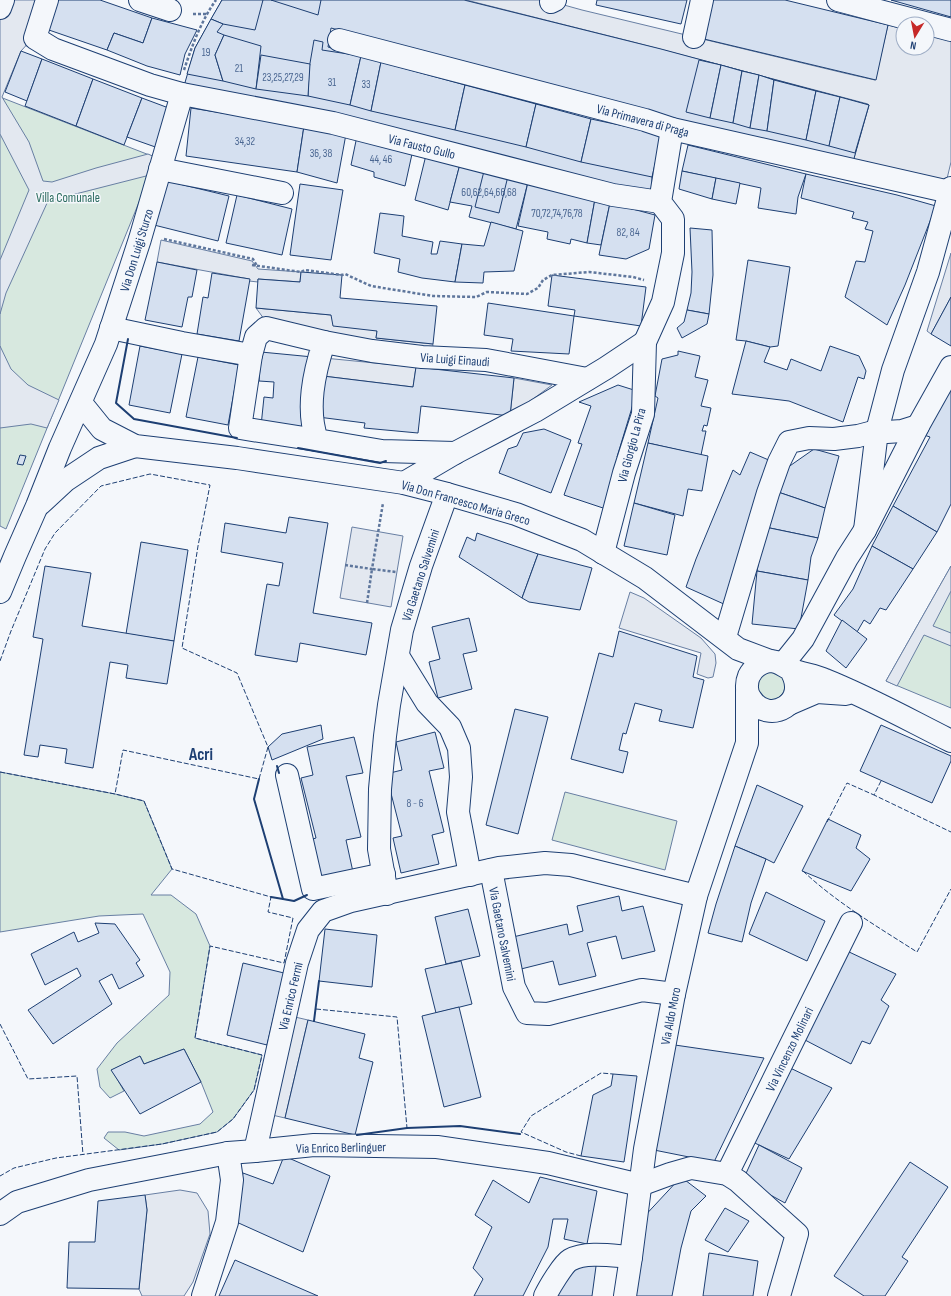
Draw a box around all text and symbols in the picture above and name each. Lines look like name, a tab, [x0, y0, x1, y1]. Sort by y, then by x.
north arrow	[895, 16, 935, 56]
text: N	[909, 38, 917, 52]
house number: 19	[202, 46, 210, 59]
house number: 21	[235, 62, 243, 75]
house number: 23,25,27,29	[262, 71, 304, 84]
house number: 31	[328, 76, 336, 89]
house number: 33	[361, 78, 371, 91]
street label: Via Primavera di Praga	[595, 101, 691, 141]
street label: Via Fausto Gullo	[387, 131, 457, 163]
house number: 34,32	[235, 135, 256, 148]
house number: 36, 38	[310, 147, 332, 160]
house number: 44, 46	[370, 153, 392, 166]
house number: 60,62,64,66,68	[461, 186, 517, 199]
park label: Villa Comunale	[36, 190, 100, 206]
street label: Via Don Luigi Sturzo	[117, 207, 157, 294]
house number: 70,72,74,76,78	[531, 207, 583, 220]
house number: 82, 84	[617, 226, 640, 239]
street label: Via Luigi Einaudi	[420, 350, 490, 370]
street label: Via Giorgio La Pira	[614, 406, 650, 484]
street label: Via Don Francesco Maria Greco	[400, 477, 532, 529]
street label: Via Gaetano Salvemini	[399, 527, 443, 623]
district label: Acri	[188, 745, 213, 765]
house number: 8 - 6	[406, 797, 424, 810]
street label: Via Gaetano Salvemini	[485, 886, 519, 983]
street label: Via Enrico Fermi	[275, 961, 307, 1032]
street label: Via Aldo Moro	[658, 986, 684, 1046]
street label: Via Vincenzo Molinari	[763, 1005, 817, 1094]
street label: Via Enrico Berlinguer	[296, 1139, 386, 1157]

